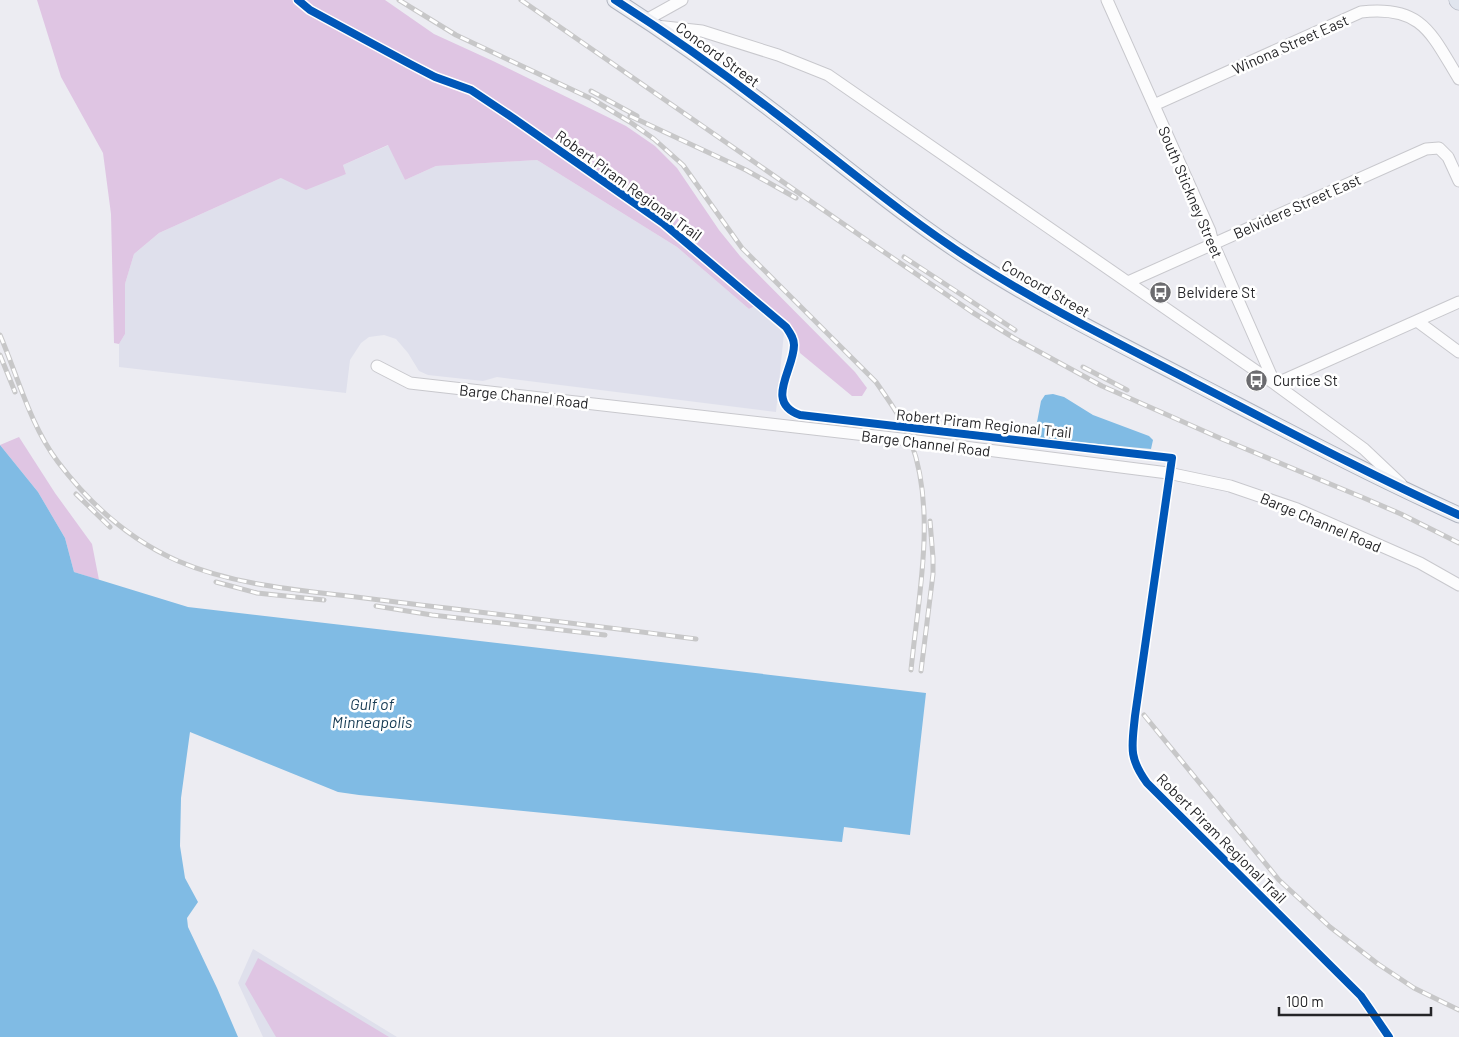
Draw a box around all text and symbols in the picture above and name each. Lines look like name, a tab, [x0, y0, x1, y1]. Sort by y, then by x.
street label: Winona Street East	[1229, 10, 1351, 78]
street label: Concord Street	[673, 18, 763, 90]
street label: South Stickney Street	[1155, 123, 1227, 261]
street label: Robert Piram Regional Trail	[552, 126, 706, 244]
street label: Belvidere Street East	[1230, 170, 1364, 242]
street label: Concord Street	[999, 256, 1093, 320]
bus stop icon: Belvidere St	[1149, 280, 1173, 304]
place label: Belvidere St	[1177, 283, 1256, 301]
bus stop icon: Curtice St	[1245, 368, 1269, 392]
place label: Curtice St	[1273, 371, 1338, 389]
street label: Barge Channel Road	[459, 380, 589, 412]
street label: Robert Piram Regional Trail	[895, 405, 1073, 441]
street label: Barge Channel Road	[860, 426, 992, 460]
street label: Barge Channel Road	[1258, 488, 1384, 556]
water label: Gulf of Minneapolis	[332, 694, 413, 731]
street label: Robert Piram Regional Trail	[1153, 769, 1291, 907]
scale bar	[1279, 984, 1432, 1016]
text: 100 m	[1286, 992, 1324, 1010]

